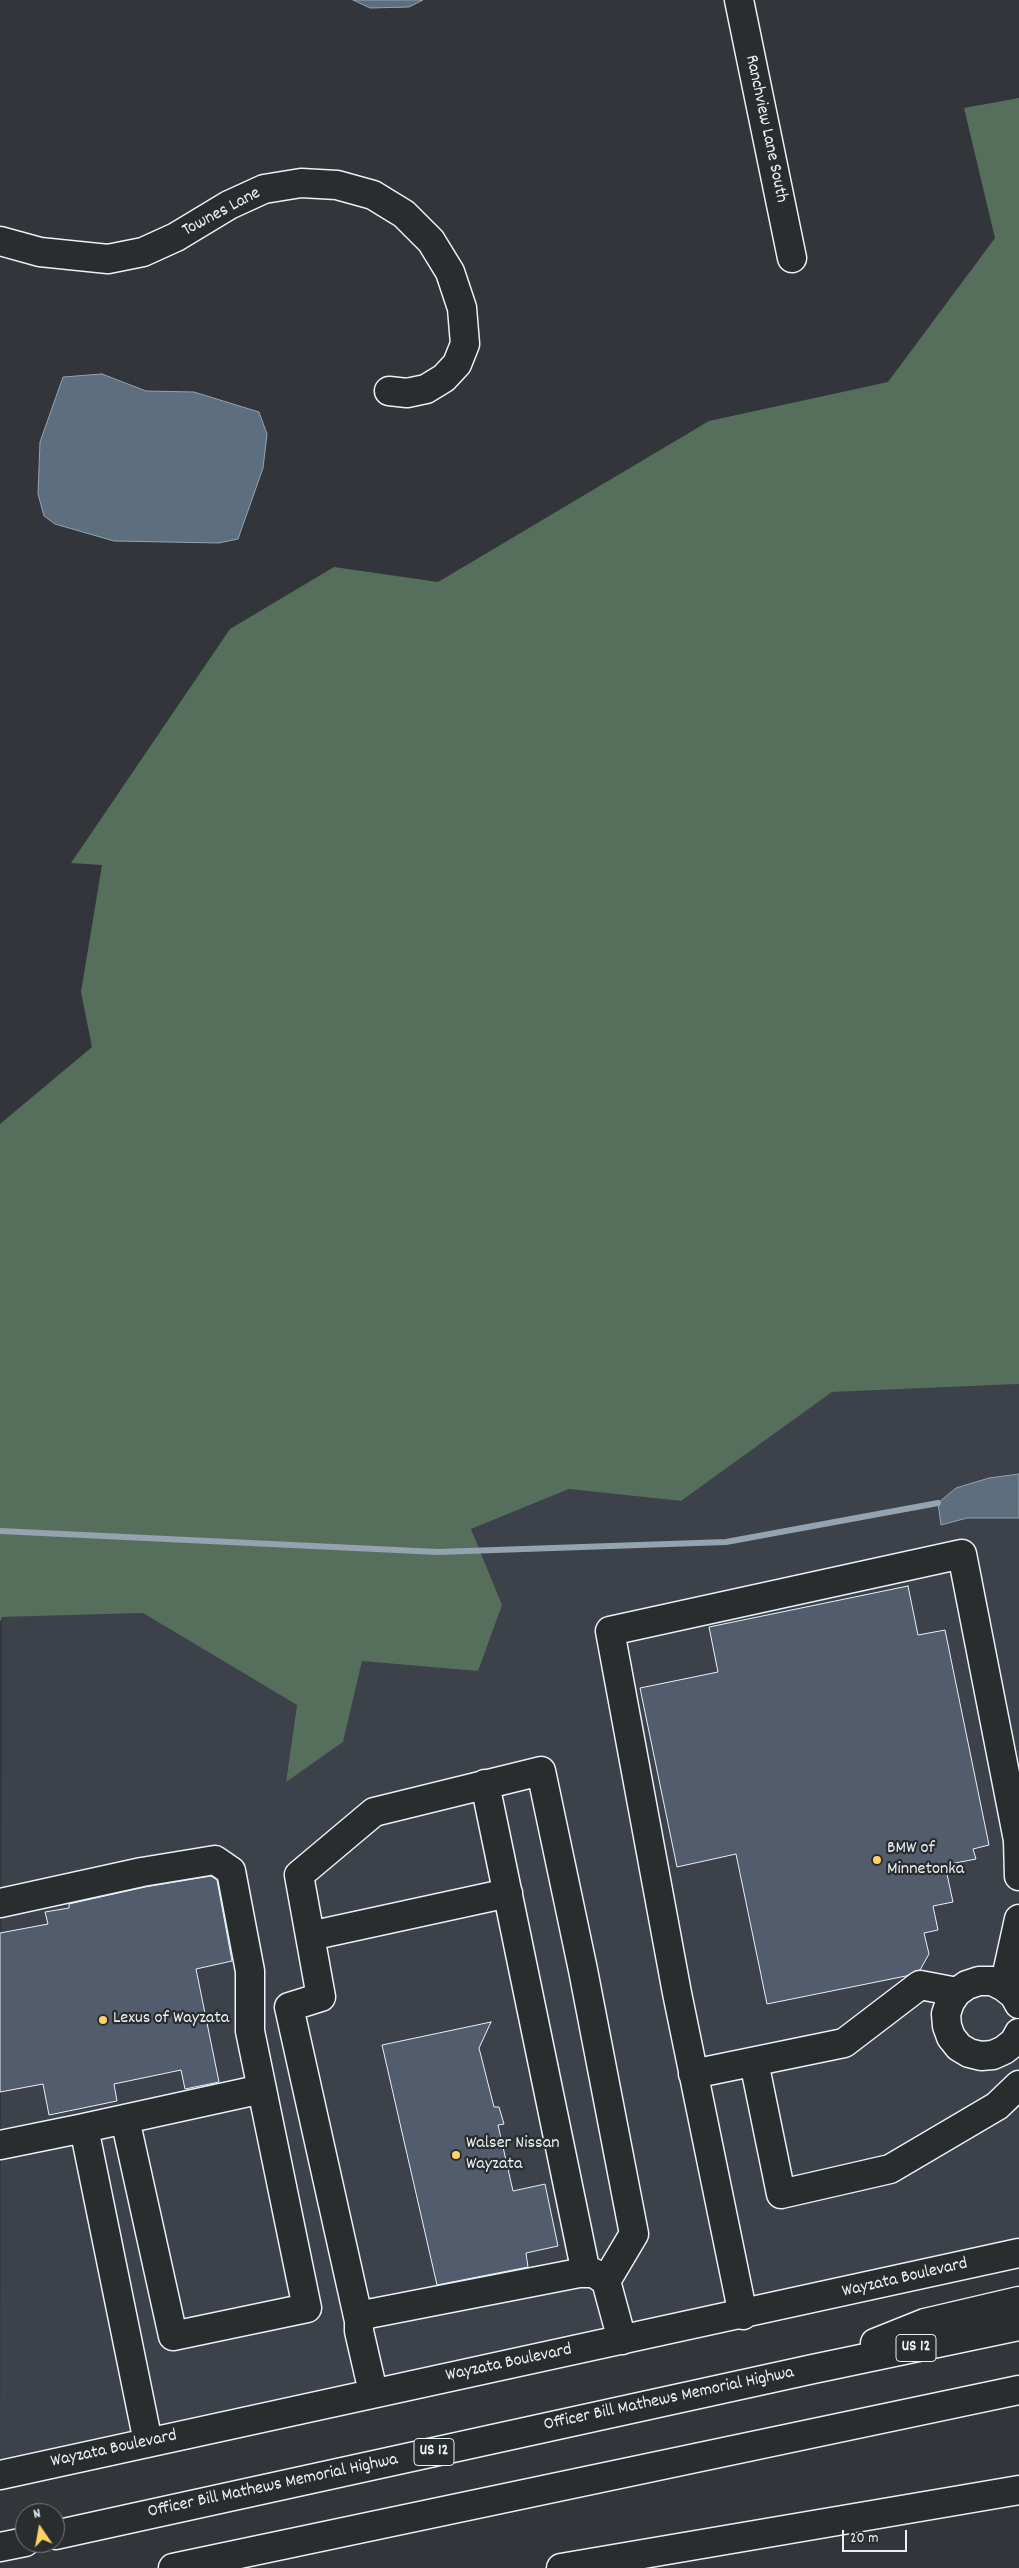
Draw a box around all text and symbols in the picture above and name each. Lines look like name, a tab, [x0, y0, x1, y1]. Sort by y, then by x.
street label: Ranchview Lane South	[739, 53, 791, 205]
street label: Townes Lane	[179, 183, 265, 243]
place label: BMW of Minnetonka	[887, 1839, 964, 1882]
marker: BMW of Minnetonka	[871, 1854, 883, 1866]
place label: Lexus of Wayzata	[113, 2009, 229, 2031]
marker: Lexus of Wayzata	[97, 2014, 109, 2026]
place label: Walser Nissan Wayzata	[466, 2134, 559, 2176]
marker: Walser Nissan Wayzata	[450, 2149, 462, 2161]
street label: Wayzata Boulevard	[840, 2254, 970, 2304]
road number: US 12	[896, 2334, 936, 2362]
street label: Wayzata Boulevard	[444, 2340, 574, 2388]
street label: Officer Bill Mathews Memorial Highwa	[542, 2363, 796, 2437]
street label: Wayzata Boulevard	[49, 2426, 179, 2474]
road number: US 12	[414, 2438, 454, 2466]
street label: Officer Bill Mathews Memorial Highwa	[146, 2450, 400, 2524]
north arrow	[15, 2503, 65, 2553]
text: N	[32, 2504, 43, 2525]
scale bar	[844, 2520, 909, 2552]
text: 20 m	[850, 2528, 878, 2550]

